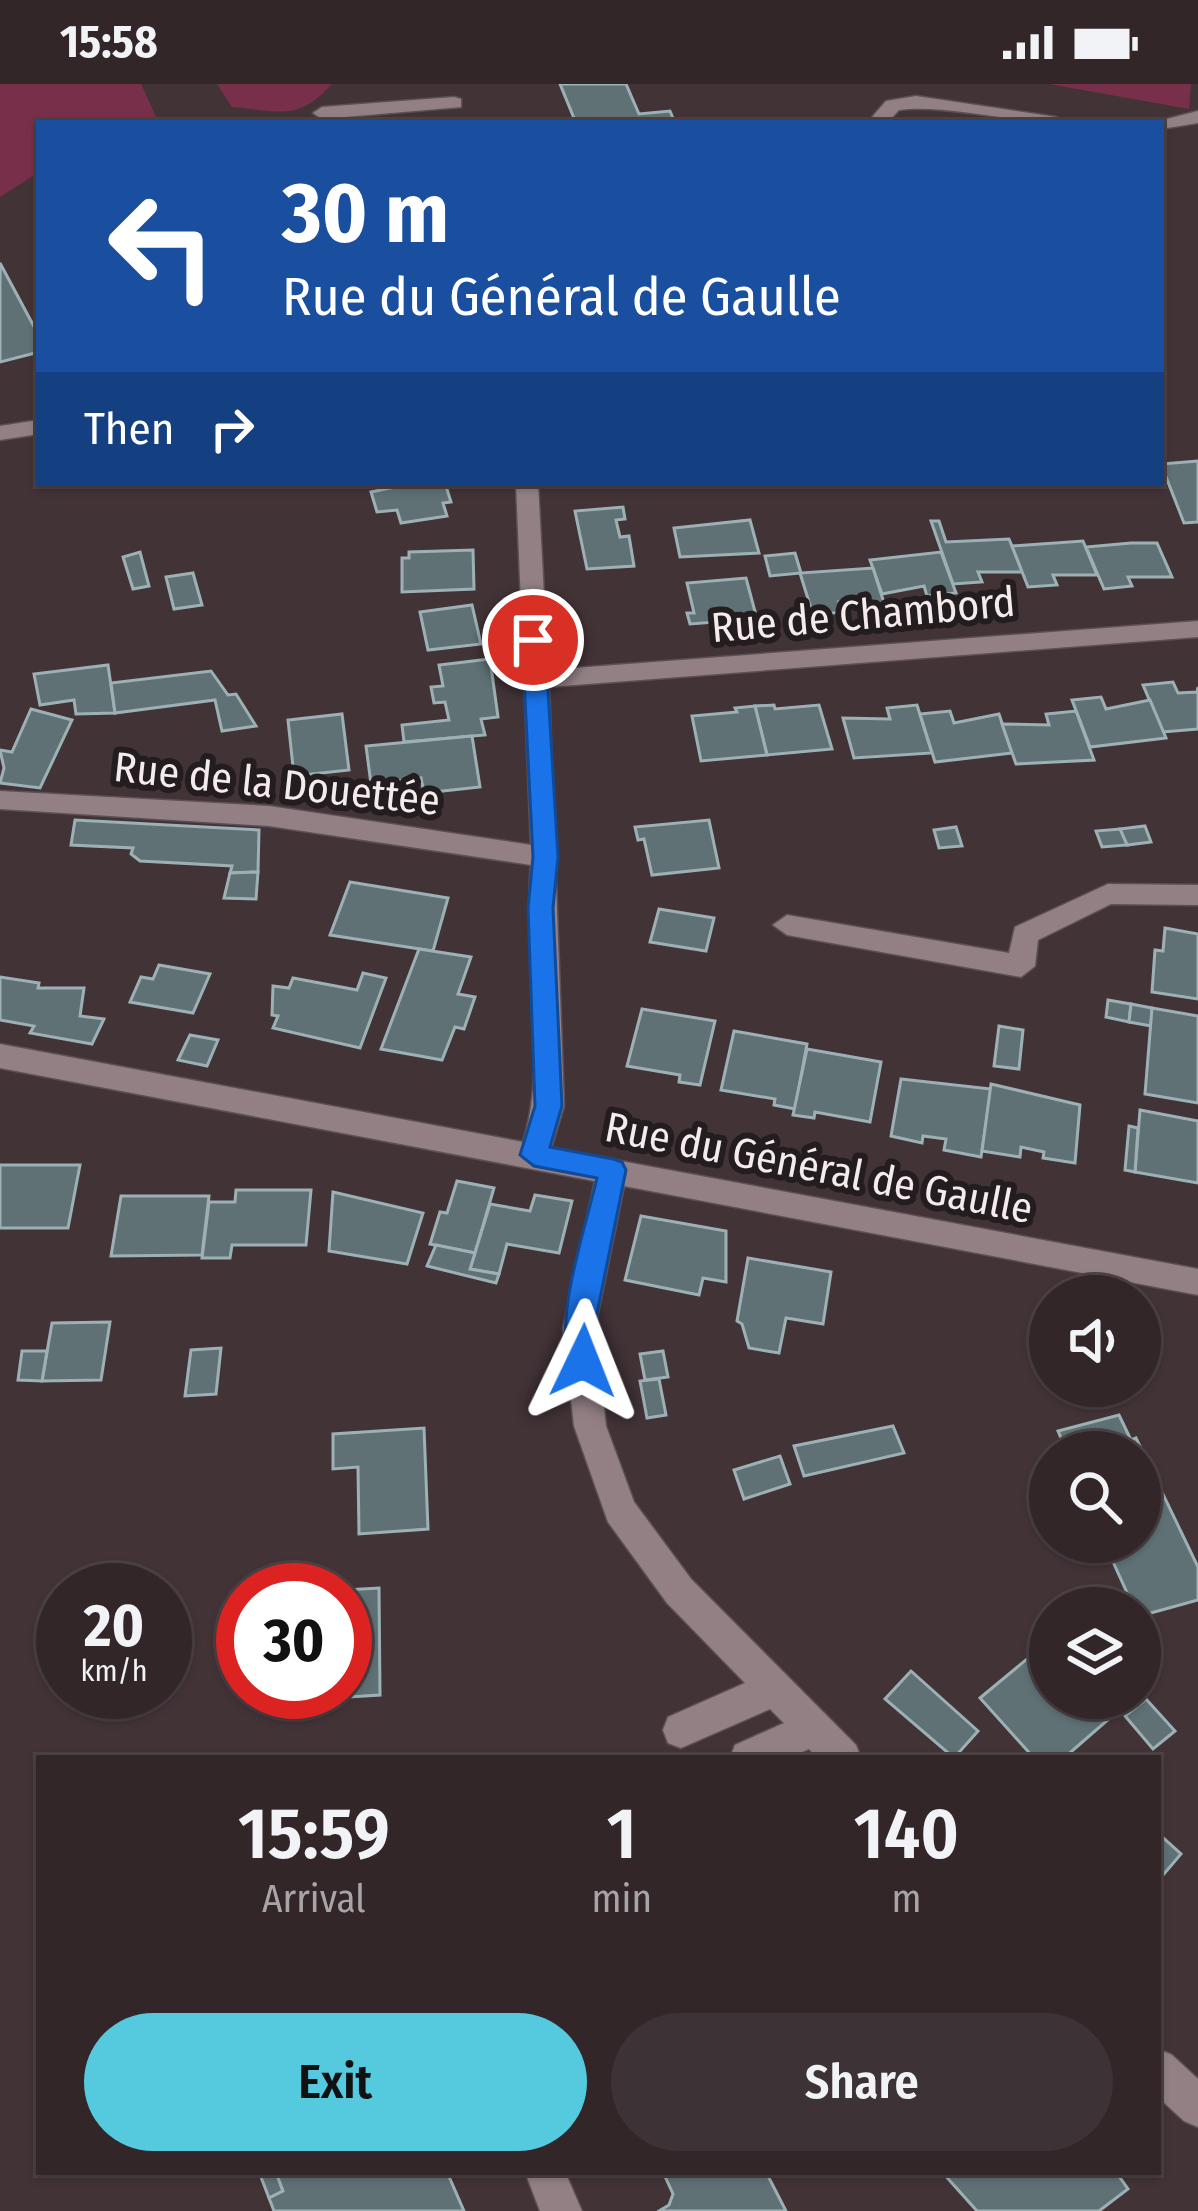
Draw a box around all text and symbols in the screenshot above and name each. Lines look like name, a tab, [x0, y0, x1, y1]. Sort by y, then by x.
text: 15:58	[60, 15, 158, 69]
text: 30 m	[282, 163, 449, 264]
icon: left	[84, 168, 240, 324]
text: Rue du Général de Gaulle	[282, 265, 841, 329]
icon: right	[199, 396, 265, 462]
text: Then	[84, 402, 175, 456]
street label: Rue de Chambord	[709, 577, 1017, 653]
pin	[482, 589, 584, 691]
icon: arrive	[500, 607, 566, 673]
street label: Rue de la Douettée	[111, 742, 442, 826]
street label: Rue du Général de Gaulle	[601, 1102, 1037, 1234]
map controls	[1029, 1275, 1161, 1719]
button: sound	[1029, 1275, 1161, 1407]
position arrow	[520, 1298, 646, 1424]
button: search	[1029, 1431, 1161, 1563]
speed limit sign: 30	[216, 1563, 372, 1719]
button: layers	[1029, 1587, 1161, 1719]
text: 20	[84, 1590, 144, 1662]
text: km/h	[81, 1653, 147, 1689]
text: 15:59	[238, 1791, 390, 1877]
text: 1	[607, 1791, 637, 1877]
text: 140	[854, 1791, 959, 1877]
text: Arrival	[262, 1876, 366, 1922]
text: min	[592, 1876, 652, 1922]
text: m	[891, 1876, 921, 1922]
button: Exit	[84, 2013, 587, 2151]
button: Share	[611, 2013, 1113, 2151]

